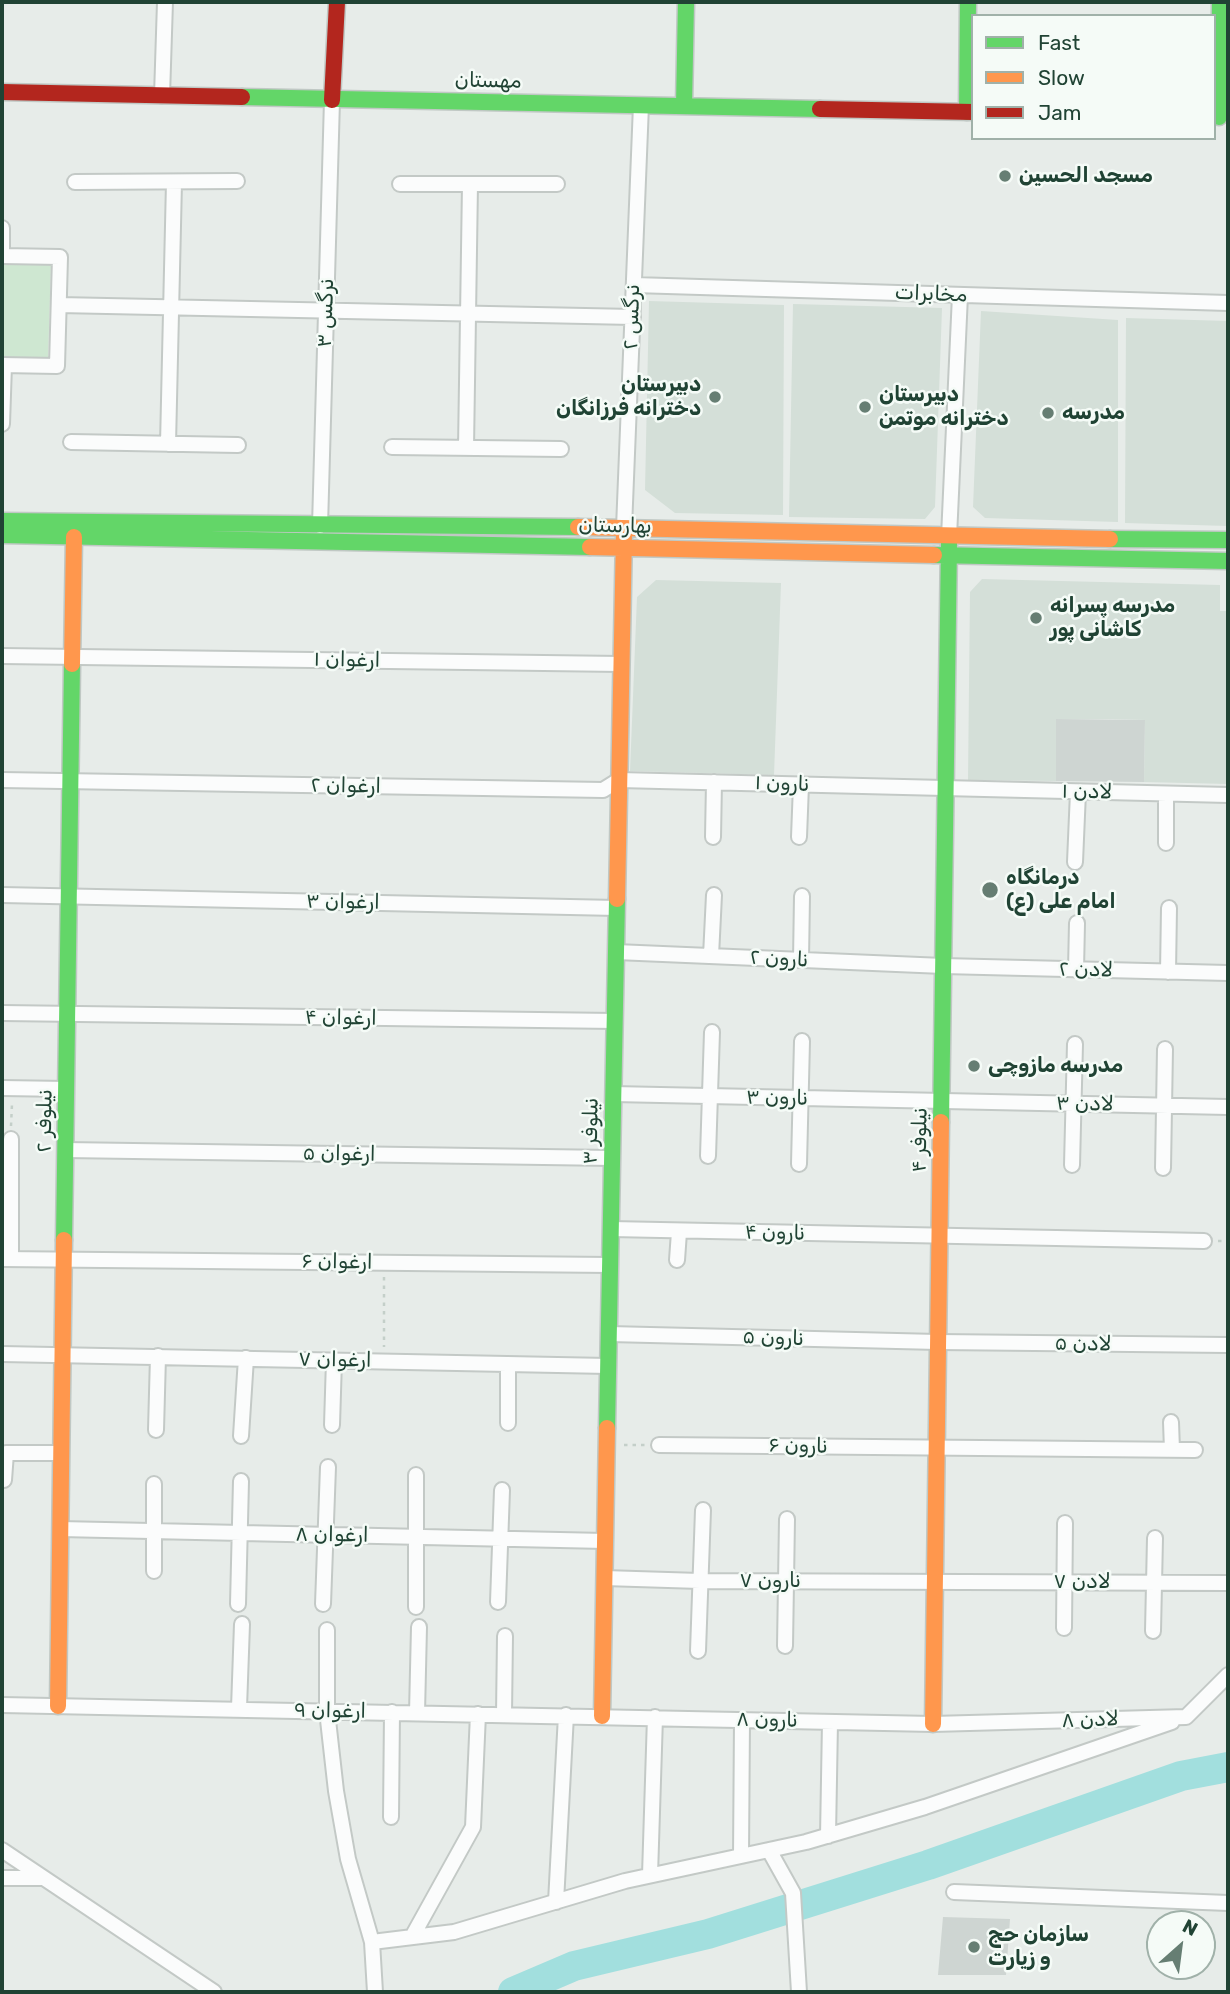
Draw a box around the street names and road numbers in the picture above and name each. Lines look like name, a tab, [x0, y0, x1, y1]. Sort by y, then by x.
street label: مهستان	[454, 68, 522, 94]
street label: نرگس ۳	[312, 278, 340, 348]
street label: مخابرات	[894, 280, 968, 308]
street label: نرگس ۲	[618, 284, 646, 350]
street label: بهارستان	[578, 513, 652, 539]
street label: ارغوان ۱	[313, 647, 381, 673]
street label: نارون ۱	[754, 770, 810, 798]
street label: ارغوان ۲	[311, 773, 381, 799]
street label: لادن ۱	[1061, 779, 1113, 805]
street label: ارغوان ۳	[306, 889, 380, 915]
street label: نارون ۲	[749, 945, 809, 973]
street label: لادن ۲	[1059, 957, 1113, 983]
street label: ارغوان ۴	[305, 1005, 377, 1031]
street label: نارون ۳	[746, 1085, 808, 1111]
street label: نیلوفر ۲	[32, 1089, 58, 1153]
street label: لادن ۳	[1056, 1091, 1114, 1117]
street label: نیلوفر ۳	[578, 1097, 604, 1165]
street label: نیلوفر ۴	[907, 1107, 933, 1173]
street label: ارغوان ۵	[302, 1141, 376, 1167]
street label: نارون ۴	[745, 1220, 805, 1246]
street label: ارغوان ۶	[301, 1249, 373, 1275]
street label: نارون ۵	[742, 1324, 804, 1352]
street label: لادن ۵	[1054, 1331, 1112, 1357]
street label: ارغوان ۷	[298, 1347, 372, 1373]
street label: نارون ۶	[768, 1433, 828, 1459]
street label: ارغوان ۸	[295, 1522, 369, 1548]
street label: نارون ۷	[739, 1568, 801, 1594]
street label: لادن ۷	[1053, 1569, 1111, 1595]
street label: ارغوان ۹	[294, 1698, 366, 1724]
street label: لادن ۸	[1061, 1706, 1119, 1734]
street label: نارون ۸	[736, 1707, 798, 1733]

